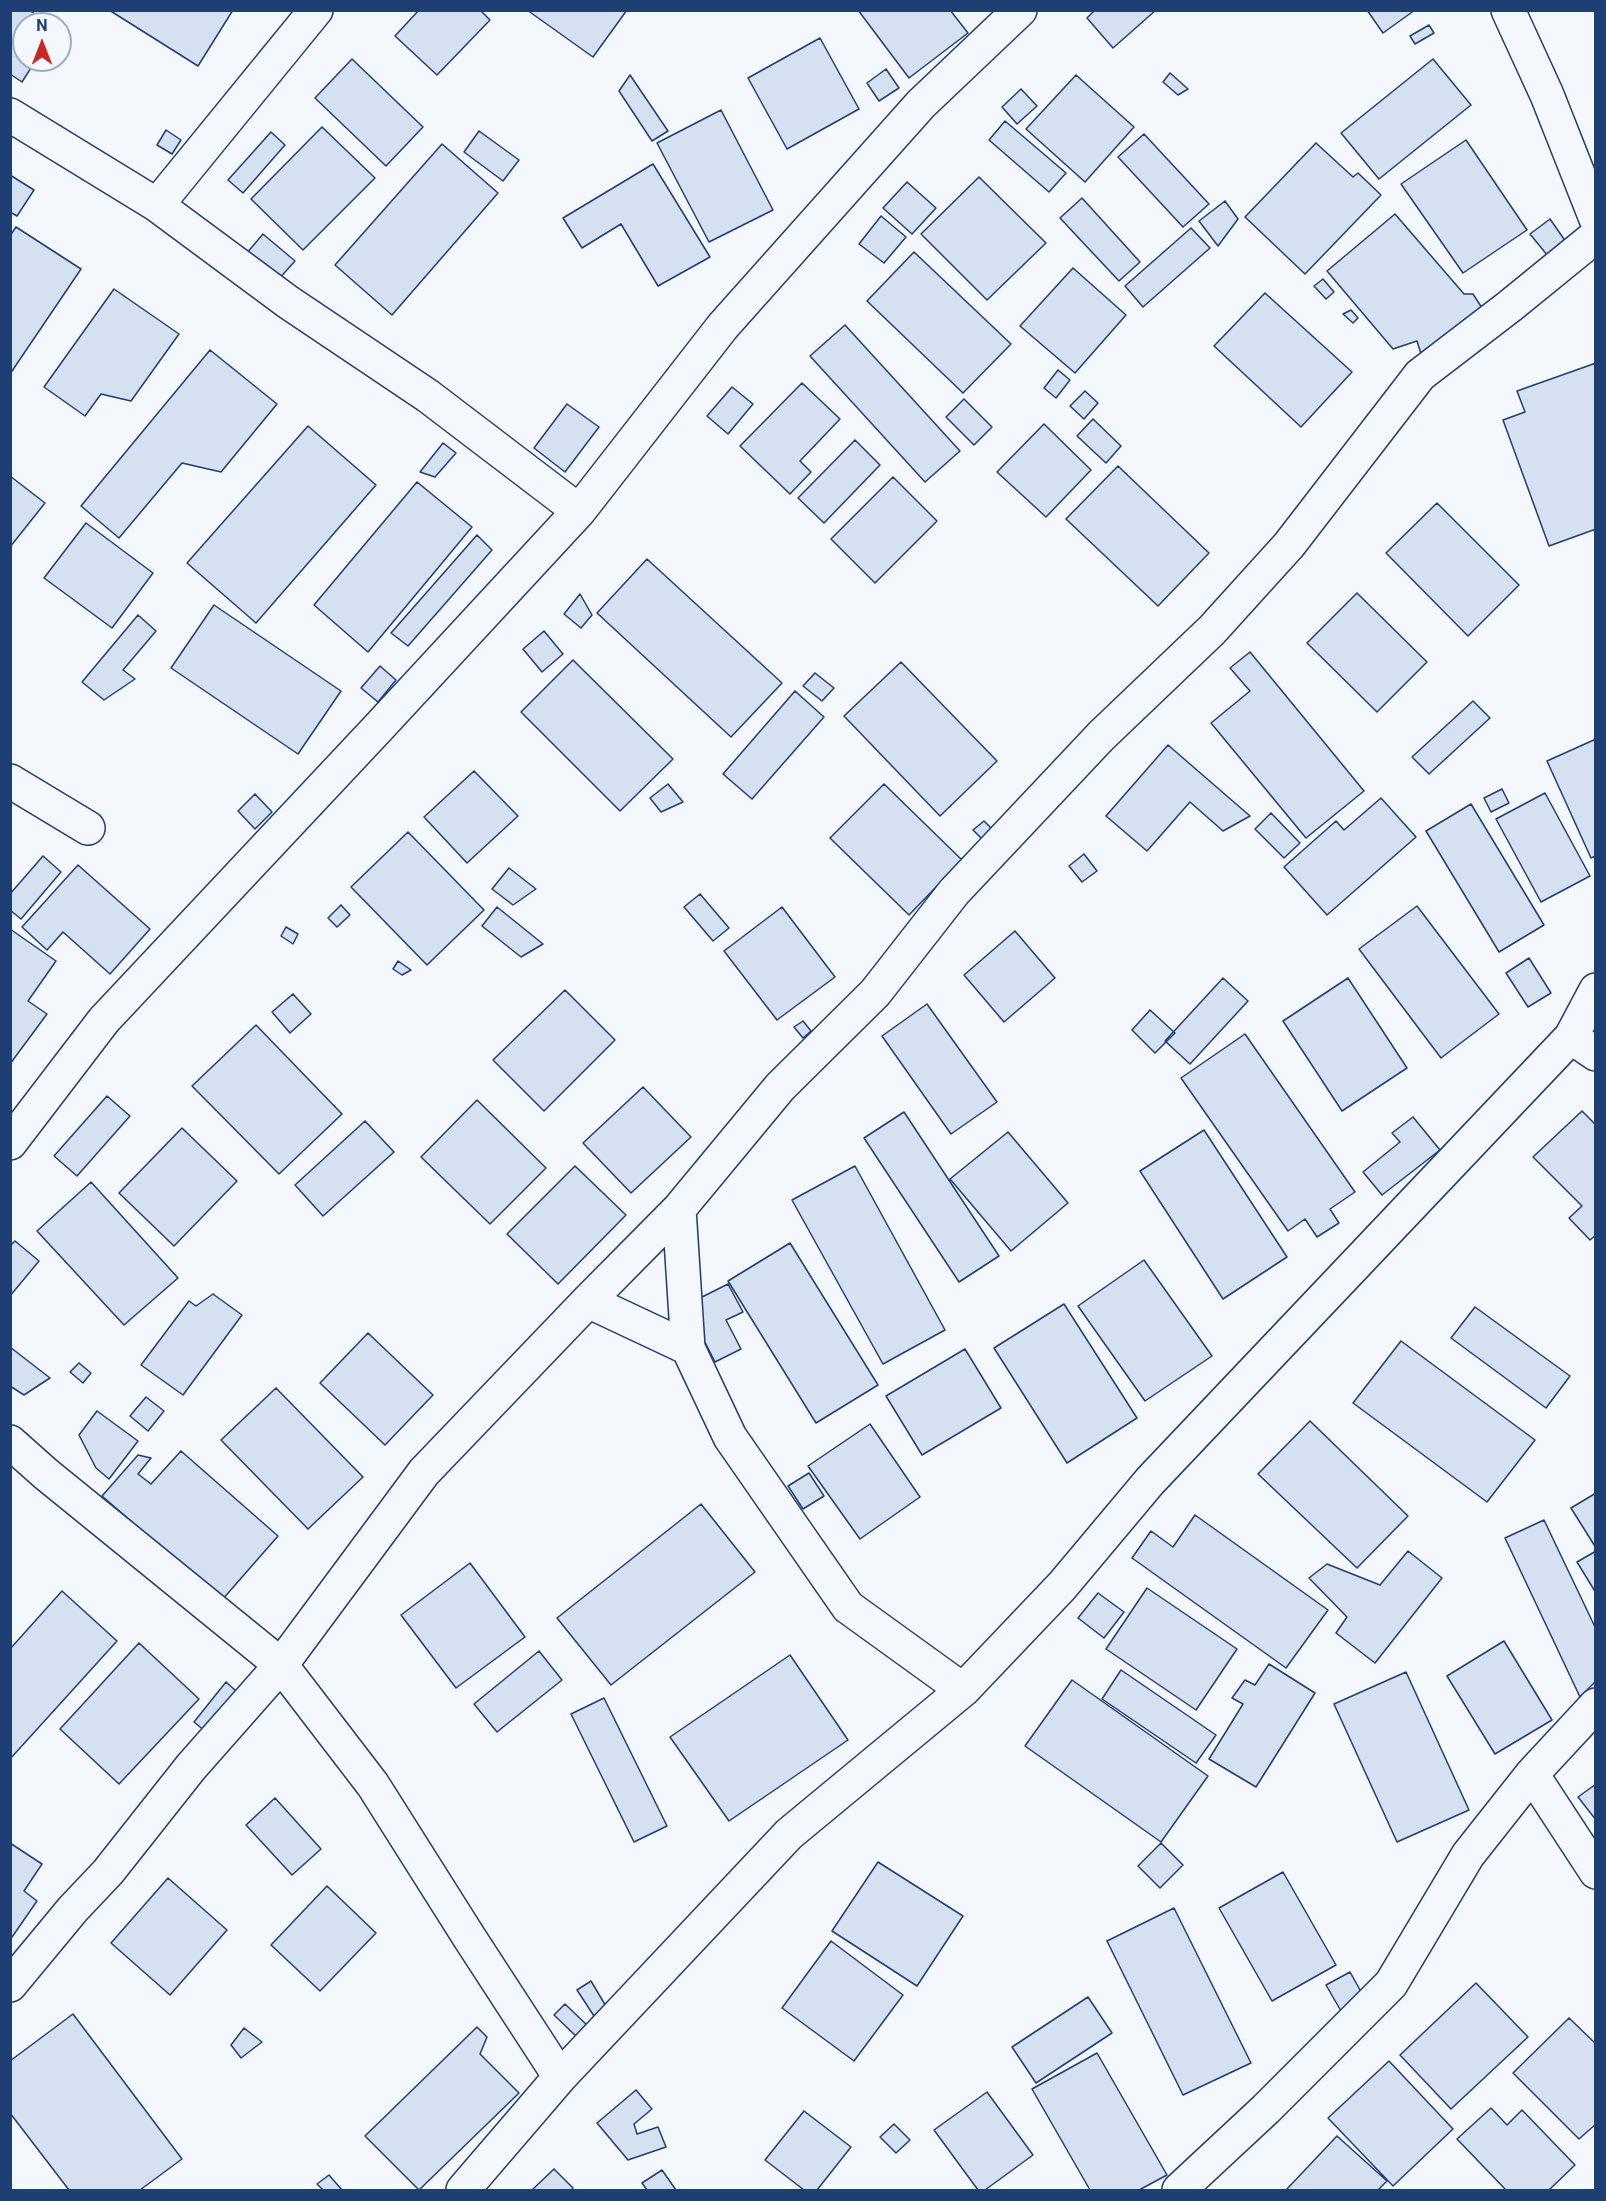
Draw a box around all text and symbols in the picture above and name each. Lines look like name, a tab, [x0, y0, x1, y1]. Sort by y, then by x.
north arrow	[12, 12, 72, 72]
text: N	[36, 16, 48, 35]

